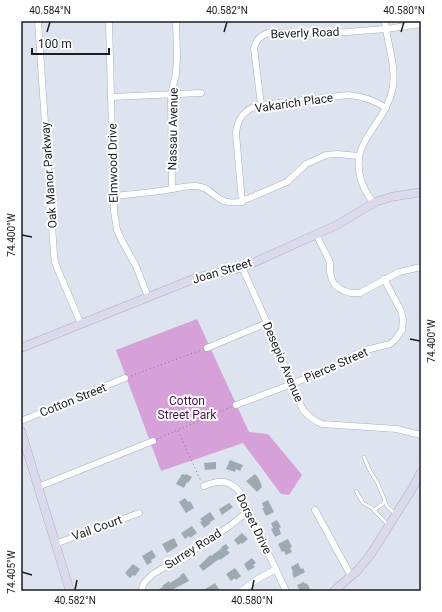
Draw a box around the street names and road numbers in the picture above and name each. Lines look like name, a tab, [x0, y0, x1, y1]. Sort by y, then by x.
street label: Beverly Road	[270, 25, 340, 41]
street label: Nassau Avenue	[165, 87, 181, 171]
street label: Vakarich Place	[254, 91, 334, 115]
street label: Oak Manor Parkway	[38, 121, 60, 229]
street label: Elmwood Drive	[105, 123, 121, 203]
street label: Joan Street	[191, 255, 253, 287]
street label: Desepio Avenue	[260, 320, 306, 404]
street label: Pierce Street	[302, 345, 370, 385]
street label: Cotton Street	[38, 380, 108, 420]
street label: Dorset Drive	[233, 492, 275, 556]
street label: Vail Court	[70, 512, 124, 544]
street label: Surrey Road	[162, 526, 224, 572]

